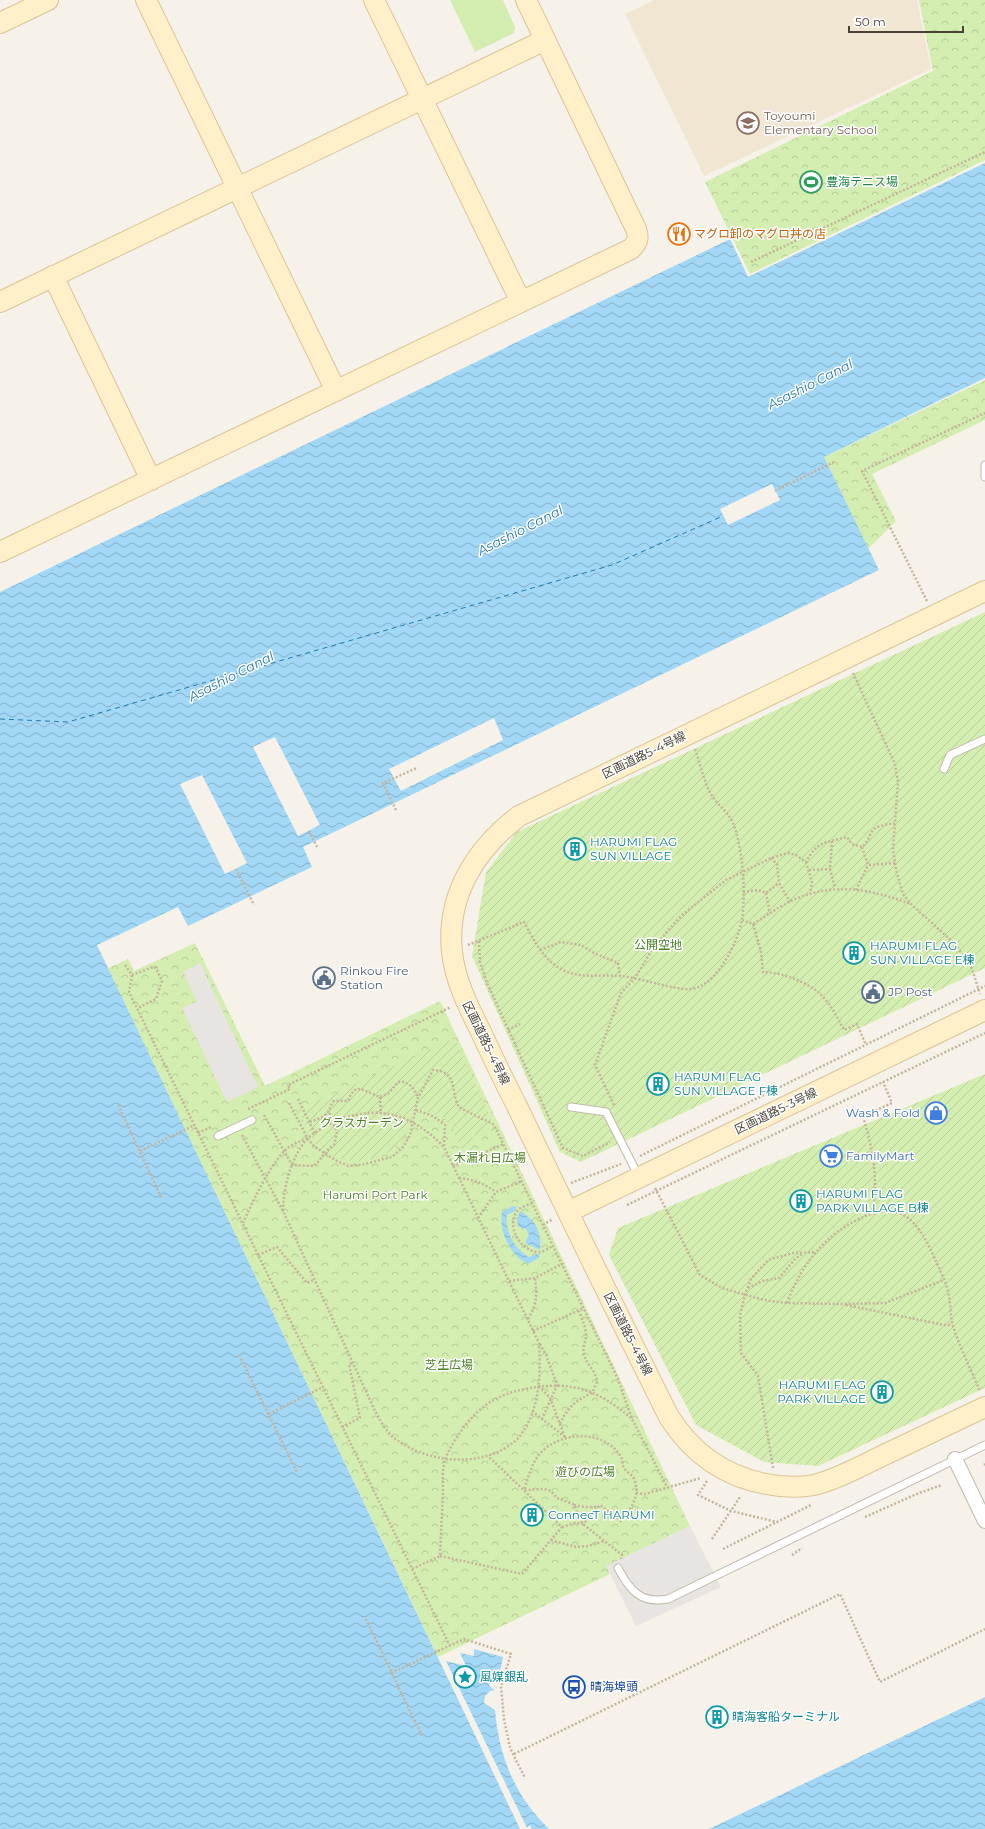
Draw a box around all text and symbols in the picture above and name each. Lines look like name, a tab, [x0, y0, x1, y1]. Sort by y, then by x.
scale bar	[849, 8, 963, 34]
text: 50 m	[855, 14, 886, 29]
place label: Toyoumi Elementary School	[764, 108, 877, 137]
school or university icon: Toyoumi Elementary School	[735, 110, 761, 136]
sports icon: 豊海テニス場	[798, 169, 824, 195]
place label: 豊海テニス場	[826, 174, 898, 189]
restaurant icon: マグロ卸のマグロ丼の店	[666, 221, 692, 247]
place label: マグロ卸のマグロ丼の店	[694, 226, 826, 241]
water label: Asashio Canal	[764, 355, 856, 413]
water label: Asashio Canal	[474, 501, 566, 559]
water label: Asashio Canal	[185, 647, 277, 705]
street label: 区画道路5-4号線	[599, 728, 688, 781]
place label: HARUMI FLAG SUN VILLAGE	[590, 834, 677, 863]
building icon: HARUMI FLAG SUN VILLAGE	[562, 836, 588, 862]
park label: 公開空地	[634, 937, 682, 952]
place label: HARUMI FLAG SUN VILLAGE E棟	[870, 938, 975, 967]
building icon: HARUMI FLAG SUN VILLAGE E棟	[841, 940, 867, 966]
place label: Rinkou Fire Station	[340, 963, 408, 992]
public building icon: Rinkou Fire Station	[311, 965, 337, 991]
public building icon: JP Post	[860, 979, 886, 1005]
place label: JP Post	[887, 984, 933, 999]
street label: 区画道路5-4号線	[460, 998, 513, 1087]
place label: HARUMI FLAG SUN VILLAGE F棟	[674, 1069, 778, 1098]
building icon: HARUMI FLAG SUN VILLAGE F棟	[645, 1071, 671, 1097]
street label: 区画道路5-3号線	[732, 1084, 819, 1137]
shop icon: Wash & Fold	[923, 1100, 949, 1126]
place label: Wash & Fold	[846, 1105, 920, 1120]
park label: グラスガーデン	[320, 1115, 404, 1130]
supermarket icon: FamilyMart	[818, 1143, 844, 1169]
place label: FamilyMart	[846, 1148, 915, 1163]
park label: 木漏れ日広場	[454, 1150, 526, 1165]
place label: HARUMI FLAG PARK VILLAGE B棟	[816, 1186, 929, 1215]
park label: Harumi Port Park	[322, 1187, 428, 1202]
building icon: HARUMI FLAG PARK VILLAGE B棟	[788, 1188, 814, 1214]
street label: 区画道路5-4号線	[601, 1290, 656, 1378]
park label: 芝生広場	[425, 1357, 473, 1372]
place label: HARUMI FLAG PARK VILLAGE	[777, 1377, 866, 1406]
building icon: HARUMI FLAG PARK VILLAGE	[869, 1379, 895, 1405]
park label: 遊びの広場	[555, 1464, 615, 1479]
building icon: ConnecT HARUMI	[519, 1502, 545, 1528]
place label: ConnecT HARUMI	[548, 1507, 655, 1522]
place icon: 風媒銀乱	[452, 1664, 478, 1690]
place label: 風媒銀乱	[480, 1669, 528, 1684]
bus stop icon: 晴海埠頭	[561, 1674, 587, 1700]
place label: 晴海埠頭	[590, 1679, 638, 1694]
building icon: 晴海客船ターミナル	[704, 1704, 730, 1730]
place label: 晴海客船ターミナル	[732, 1709, 840, 1724]

